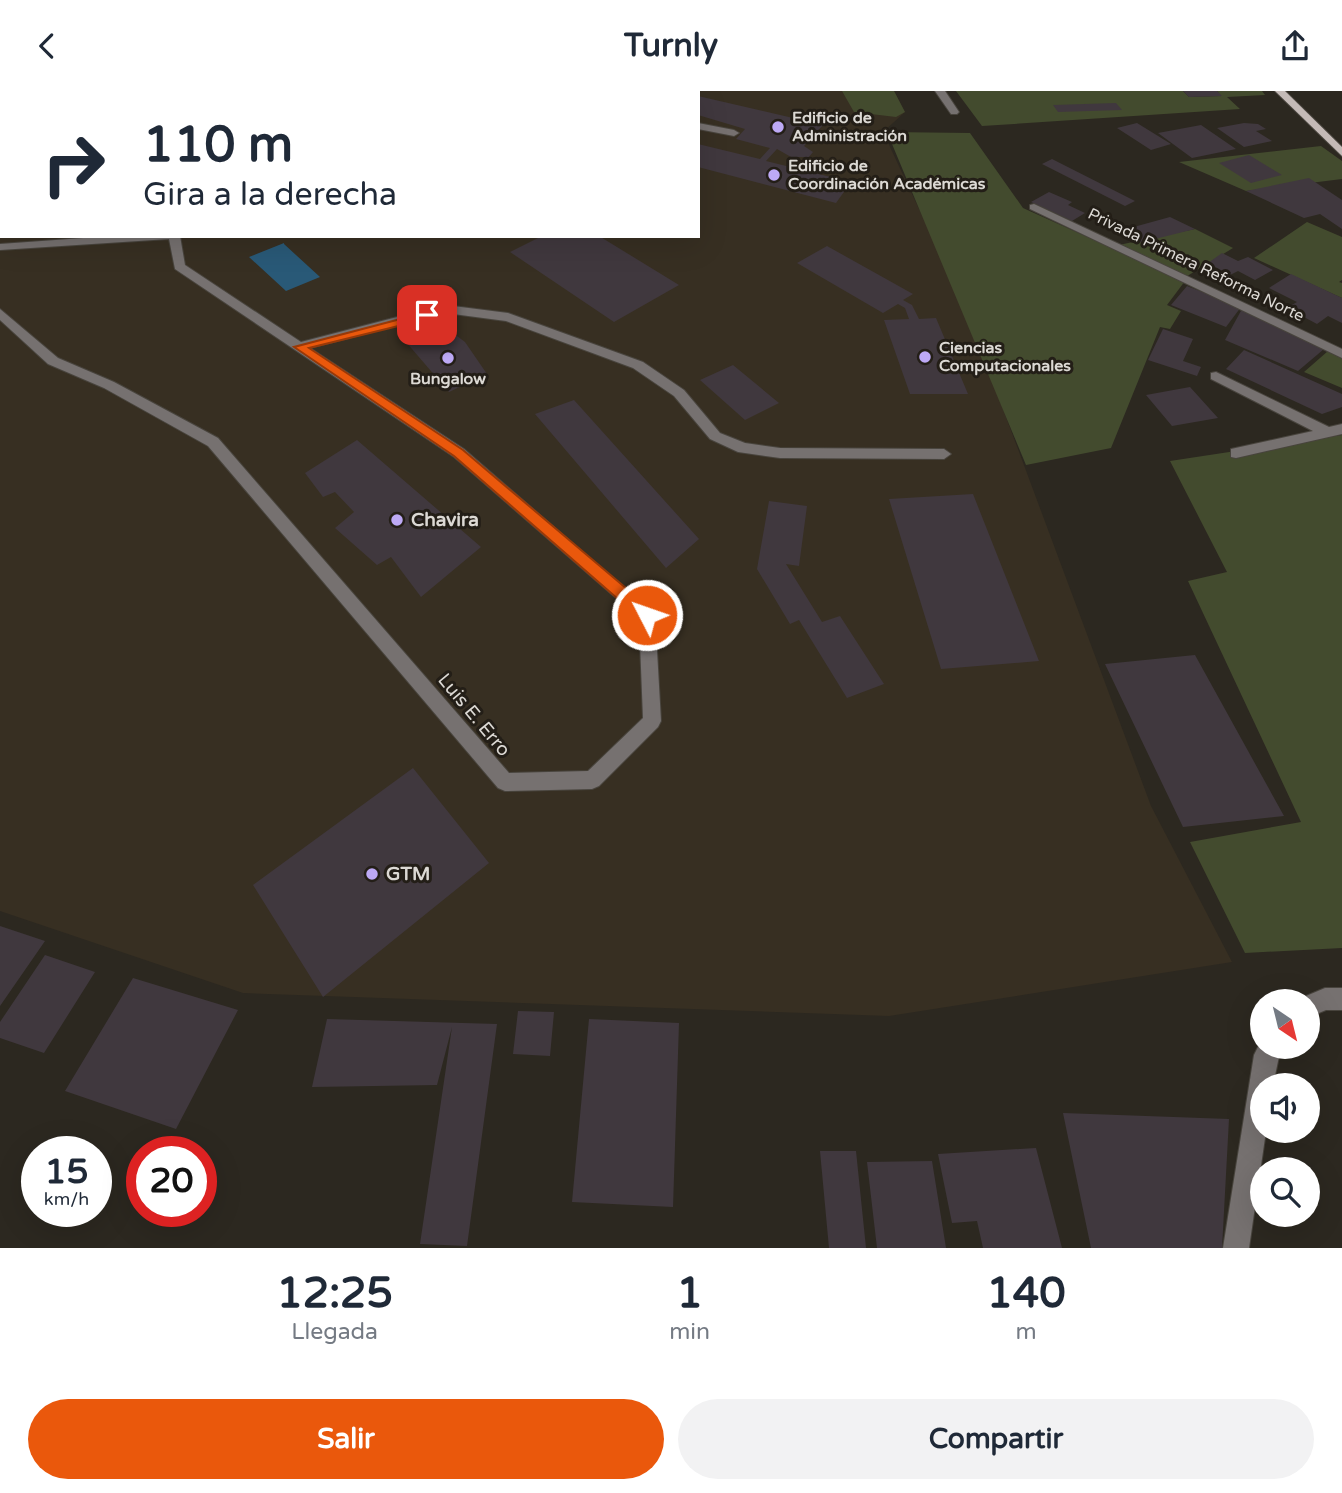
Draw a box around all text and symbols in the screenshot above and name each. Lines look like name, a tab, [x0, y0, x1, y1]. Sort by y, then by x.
icon: back	[28, 27, 66, 65]
text: Turnly	[624, 27, 718, 65]
icon: share	[1276, 27, 1314, 65]
place label: Edificio de Administración	[792, 108, 907, 146]
text: 110 m	[143, 116, 293, 175]
icon: right	[28, 119, 119, 210]
marker: Edificio de Administración	[770, 119, 786, 135]
place label: Edificio de Coordinación Académicas	[788, 156, 986, 194]
marker: Edificio de Coordinación Académicas	[766, 167, 782, 183]
text: Gira a la derecha	[143, 176, 397, 214]
street label: Privada Primera Reforma Norte	[1084, 204, 1308, 326]
pin	[397, 285, 457, 345]
icon: arrive	[408, 296, 446, 334]
place label: Ciencias Computacionales	[939, 338, 1071, 376]
marker: Ciencias Computacionales	[917, 349, 933, 365]
marker: Bungalow	[440, 350, 456, 366]
place label: Bungalow	[410, 369, 486, 389]
place label: Chavira	[411, 509, 479, 531]
marker: Chavira	[389, 512, 405, 528]
position arrow	[610, 578, 684, 652]
street label: Luis E. Erro	[433, 669, 515, 761]
place label: GTM	[386, 863, 430, 885]
marker: GTM	[364, 866, 380, 882]
north arrow	[1250, 989, 1320, 1059]
map controls	[1250, 989, 1320, 1227]
button: sound	[1250, 1073, 1320, 1143]
speed limit sign: 20	[126, 1136, 217, 1227]
text: 15	[45, 1151, 88, 1193]
button: search	[1250, 1157, 1320, 1227]
text: km/h	[44, 1188, 89, 1210]
text: 12:25	[276, 1268, 393, 1319]
text: 1	[676, 1268, 703, 1319]
text: 140	[986, 1268, 1066, 1319]
text: Llegada	[291, 1318, 378, 1346]
text: min	[669, 1318, 710, 1346]
text: m	[1015, 1318, 1037, 1346]
button: Salir	[28, 1399, 664, 1479]
button: Compartir	[678, 1399, 1314, 1479]

